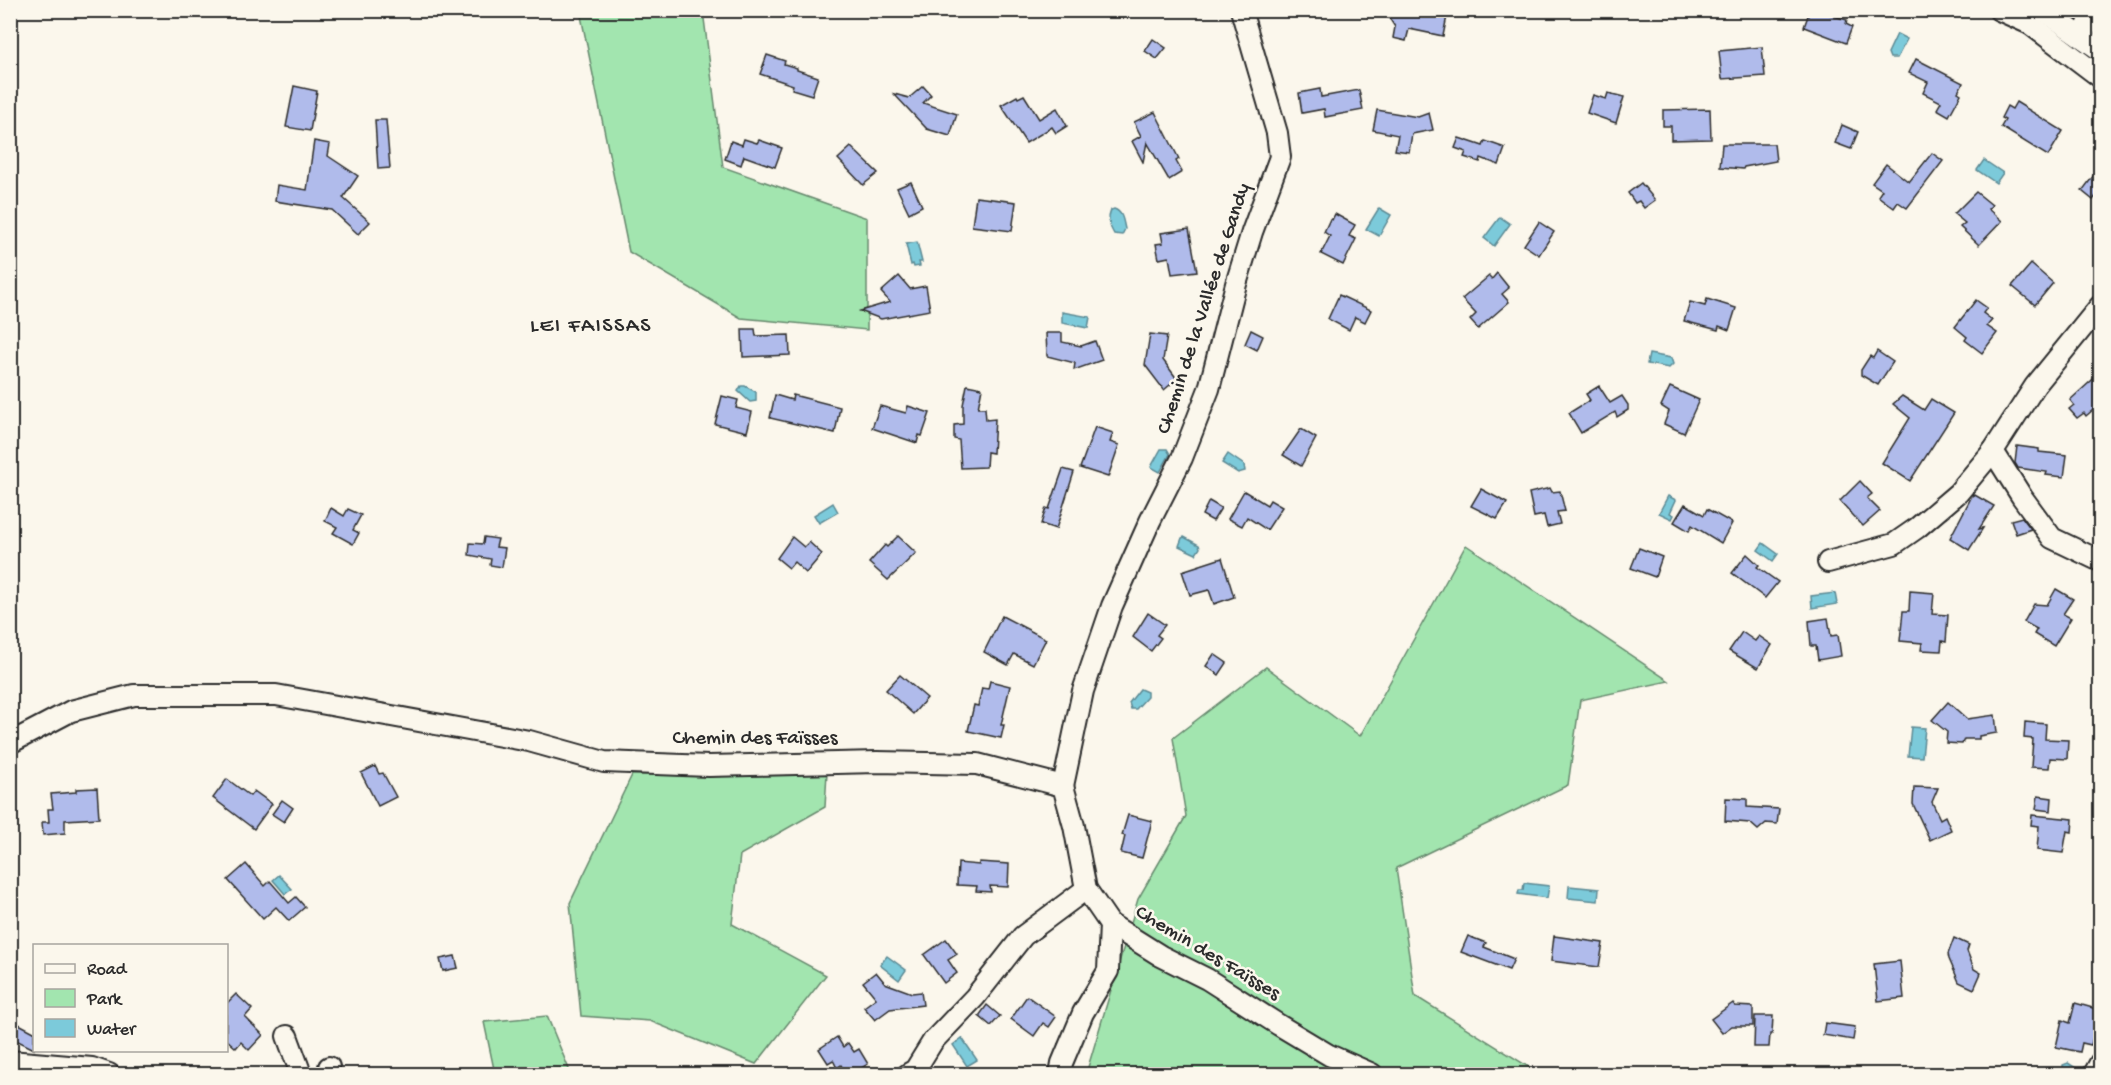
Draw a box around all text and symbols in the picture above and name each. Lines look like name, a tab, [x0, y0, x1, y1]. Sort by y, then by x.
street label: Chemin de la Vallée de Gandy	[1153, 180, 1257, 438]
district label: LEI FAISSAS	[530, 314, 652, 340]
street label: Chemin des Faïsses	[673, 727, 839, 752]
street label: Chemin des Faïsses	[1130, 901, 1285, 1008]
legend	[33, 944, 228, 1052]
text: Road	[87, 960, 128, 981]
text: Park	[86, 990, 123, 1011]
text: Water	[87, 1020, 137, 1041]

